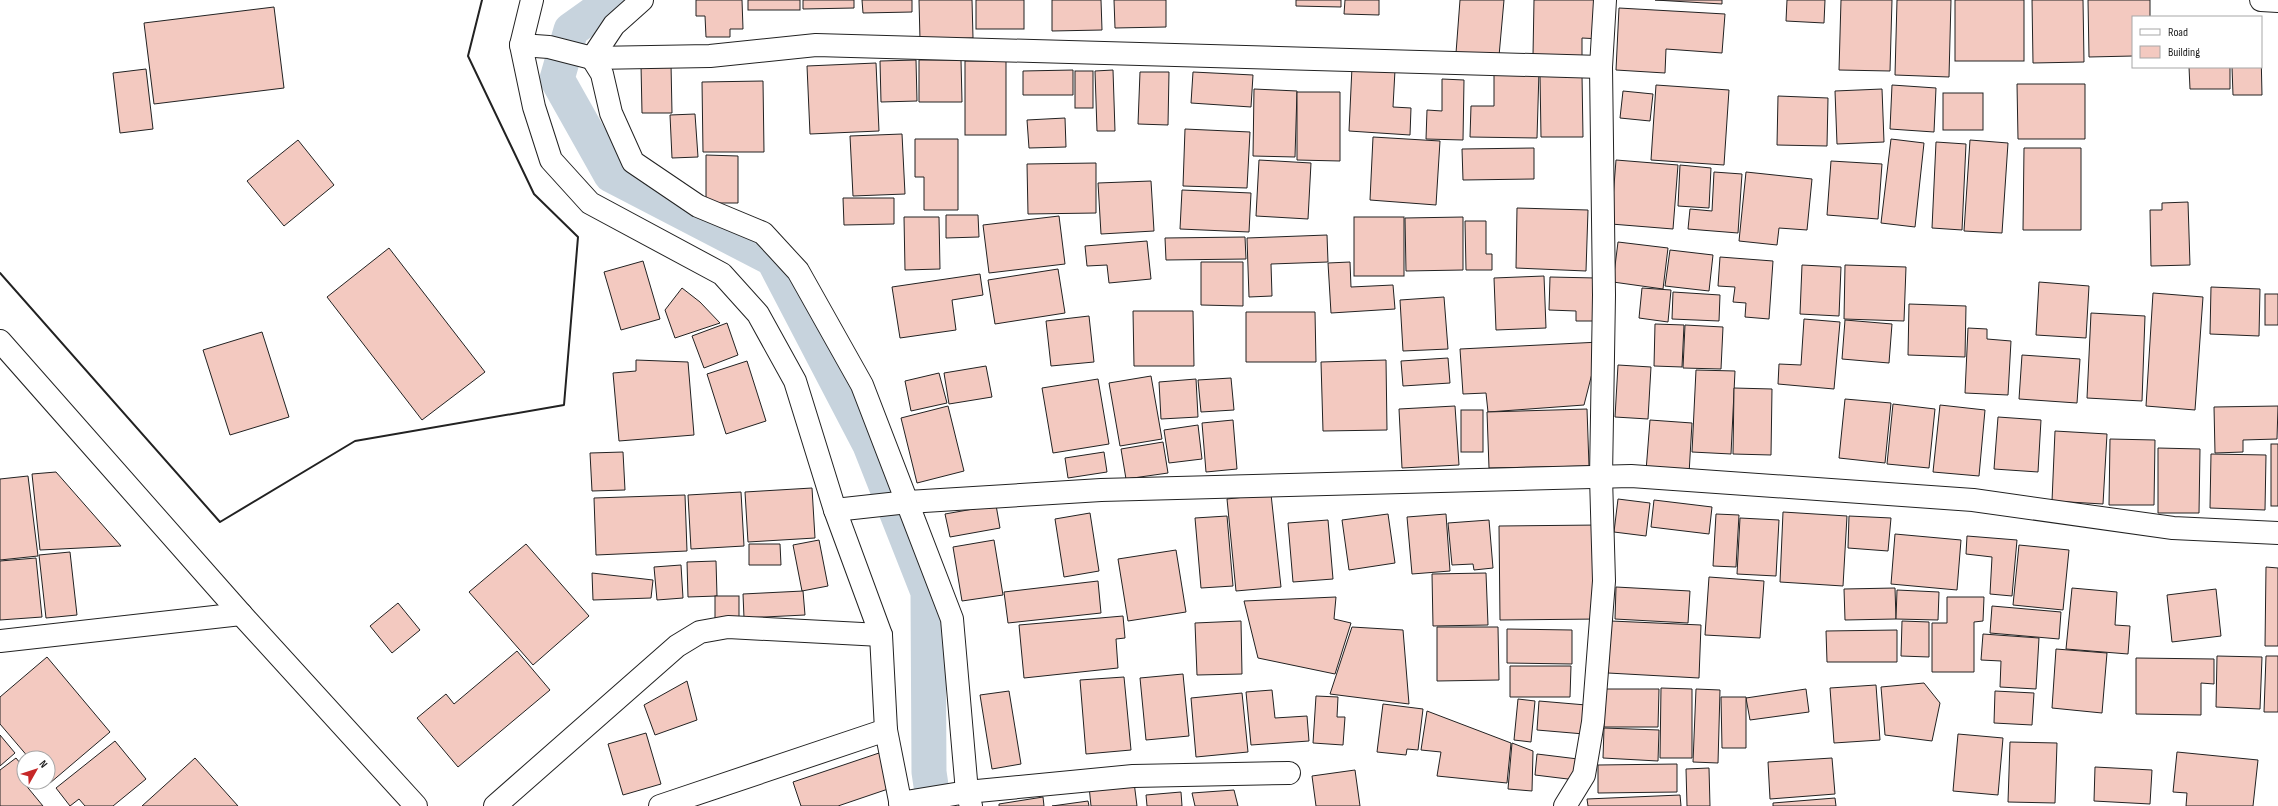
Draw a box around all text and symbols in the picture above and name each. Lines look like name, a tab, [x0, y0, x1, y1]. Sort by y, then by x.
legend	[2132, 16, 2262, 68]
text: Road	[2168, 25, 2188, 40]
text: Building	[2168, 45, 2200, 60]
north arrow	[16, 750, 56, 790]
text: N	[36, 758, 50, 770]

